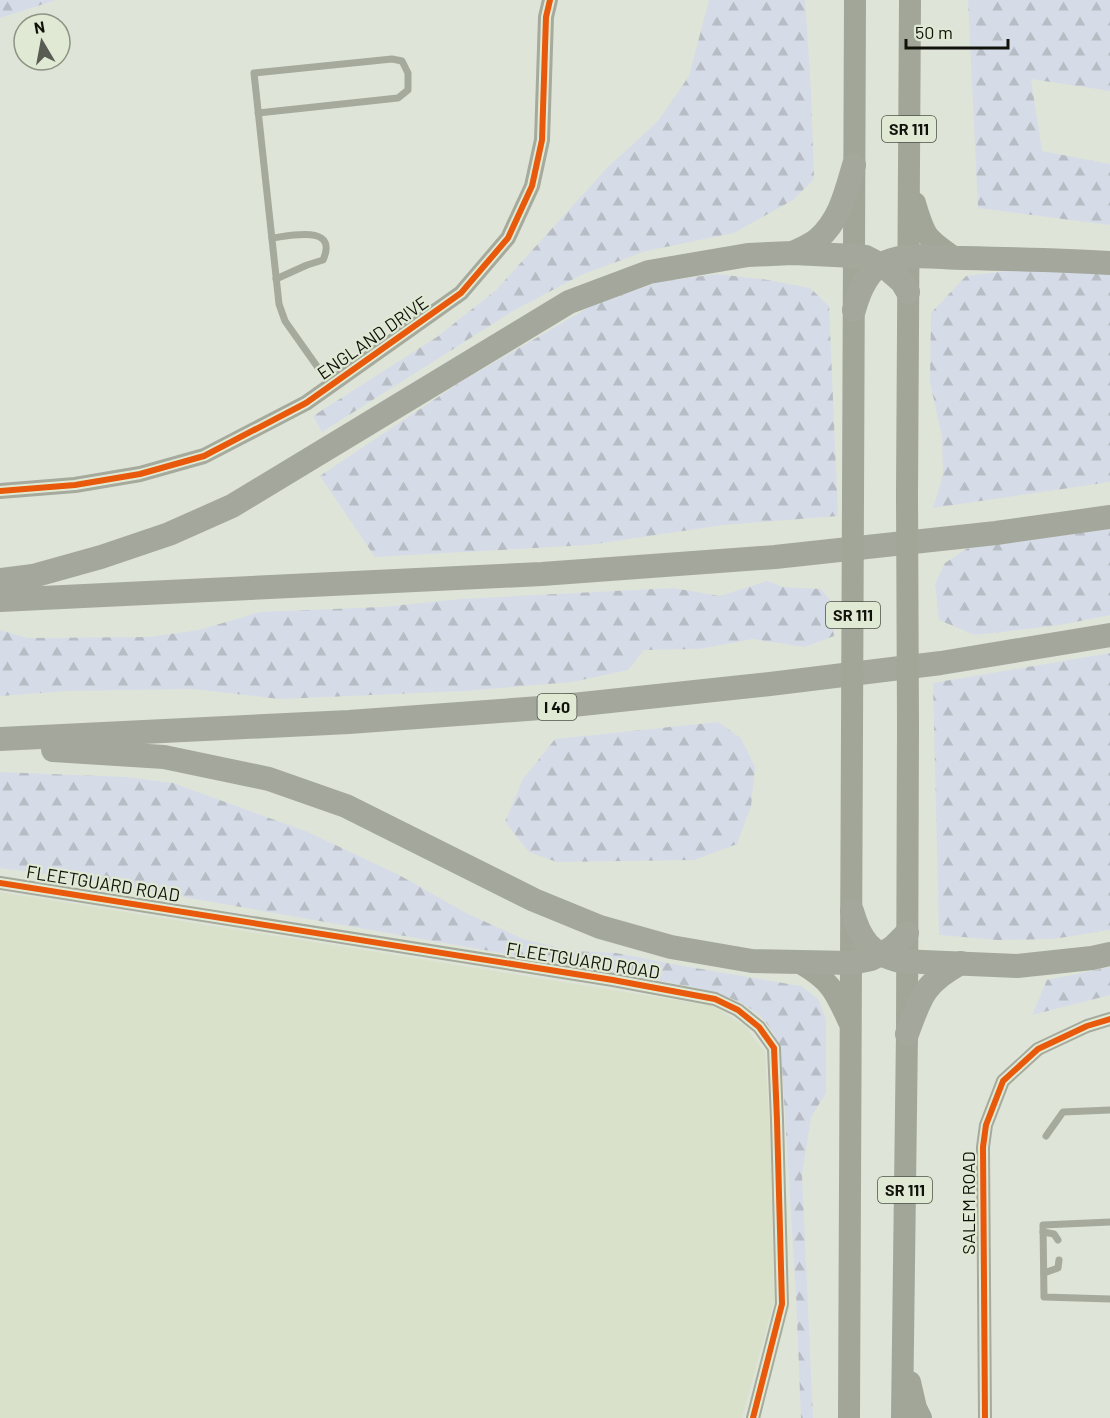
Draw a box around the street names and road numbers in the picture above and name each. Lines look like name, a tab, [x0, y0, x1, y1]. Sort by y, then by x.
road number: SR 111	[882, 116, 936, 142]
street label: ENGLAND DRIVE	[313, 291, 432, 384]
road number: SR 111	[826, 602, 880, 628]
road number: I 40	[538, 694, 576, 720]
street label: FLEETGUARD ROAD	[25, 860, 181, 906]
street label: FLEETGUARD ROAD	[505, 937, 661, 983]
street label: SALEM ROAD	[957, 1151, 979, 1255]
road number: SR 111	[878, 1177, 932, 1203]

